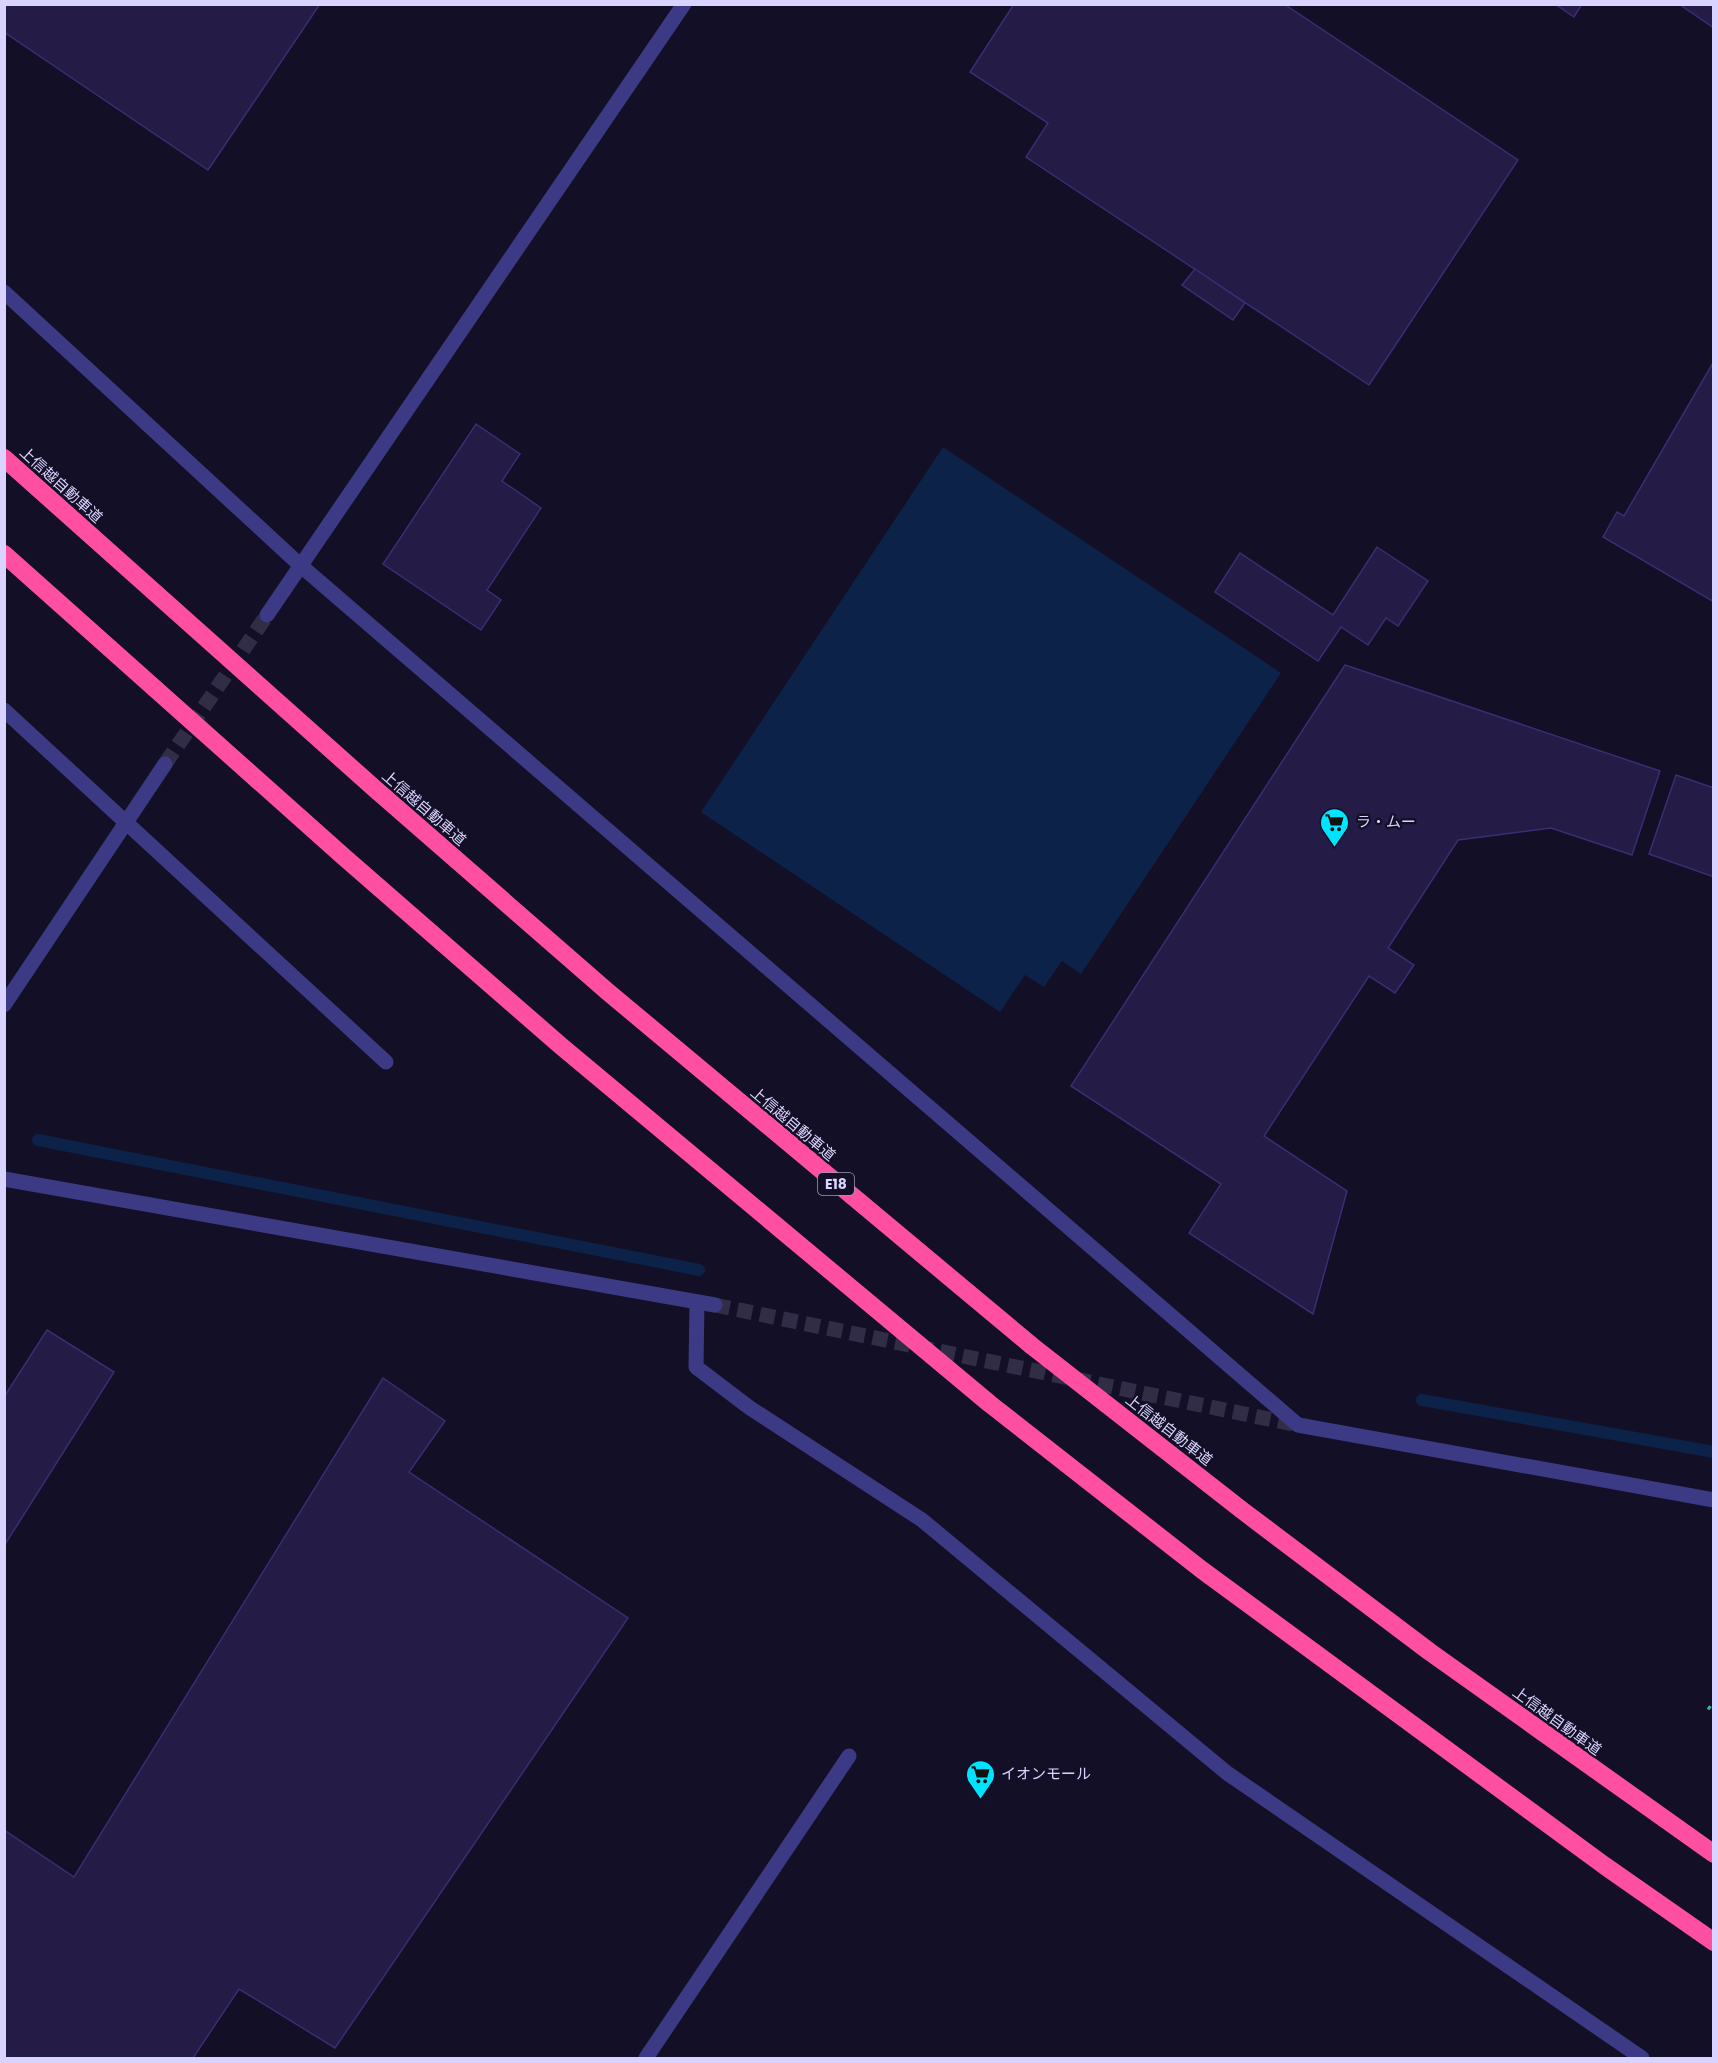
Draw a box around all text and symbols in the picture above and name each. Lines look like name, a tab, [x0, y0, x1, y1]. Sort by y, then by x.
street label: 上信越自動車道	[15, 442, 107, 528]
street label: 上信越自動車道	[378, 765, 471, 850]
supermarket icon: ラ・ムー	[1319, 806, 1351, 848]
place label: ラ・ムー	[1356, 811, 1416, 832]
street label: 上信越自動車道	[746, 1082, 840, 1165]
road number: E18	[818, 1173, 854, 1195]
street label: 上信越自動車道	[1121, 1389, 1217, 1470]
street label: 上信越自動車道	[1509, 1681, 1606, 1760]
supermarket icon: イオンモール	[964, 1758, 996, 1800]
place label: イオンモール	[1001, 1763, 1091, 1784]

